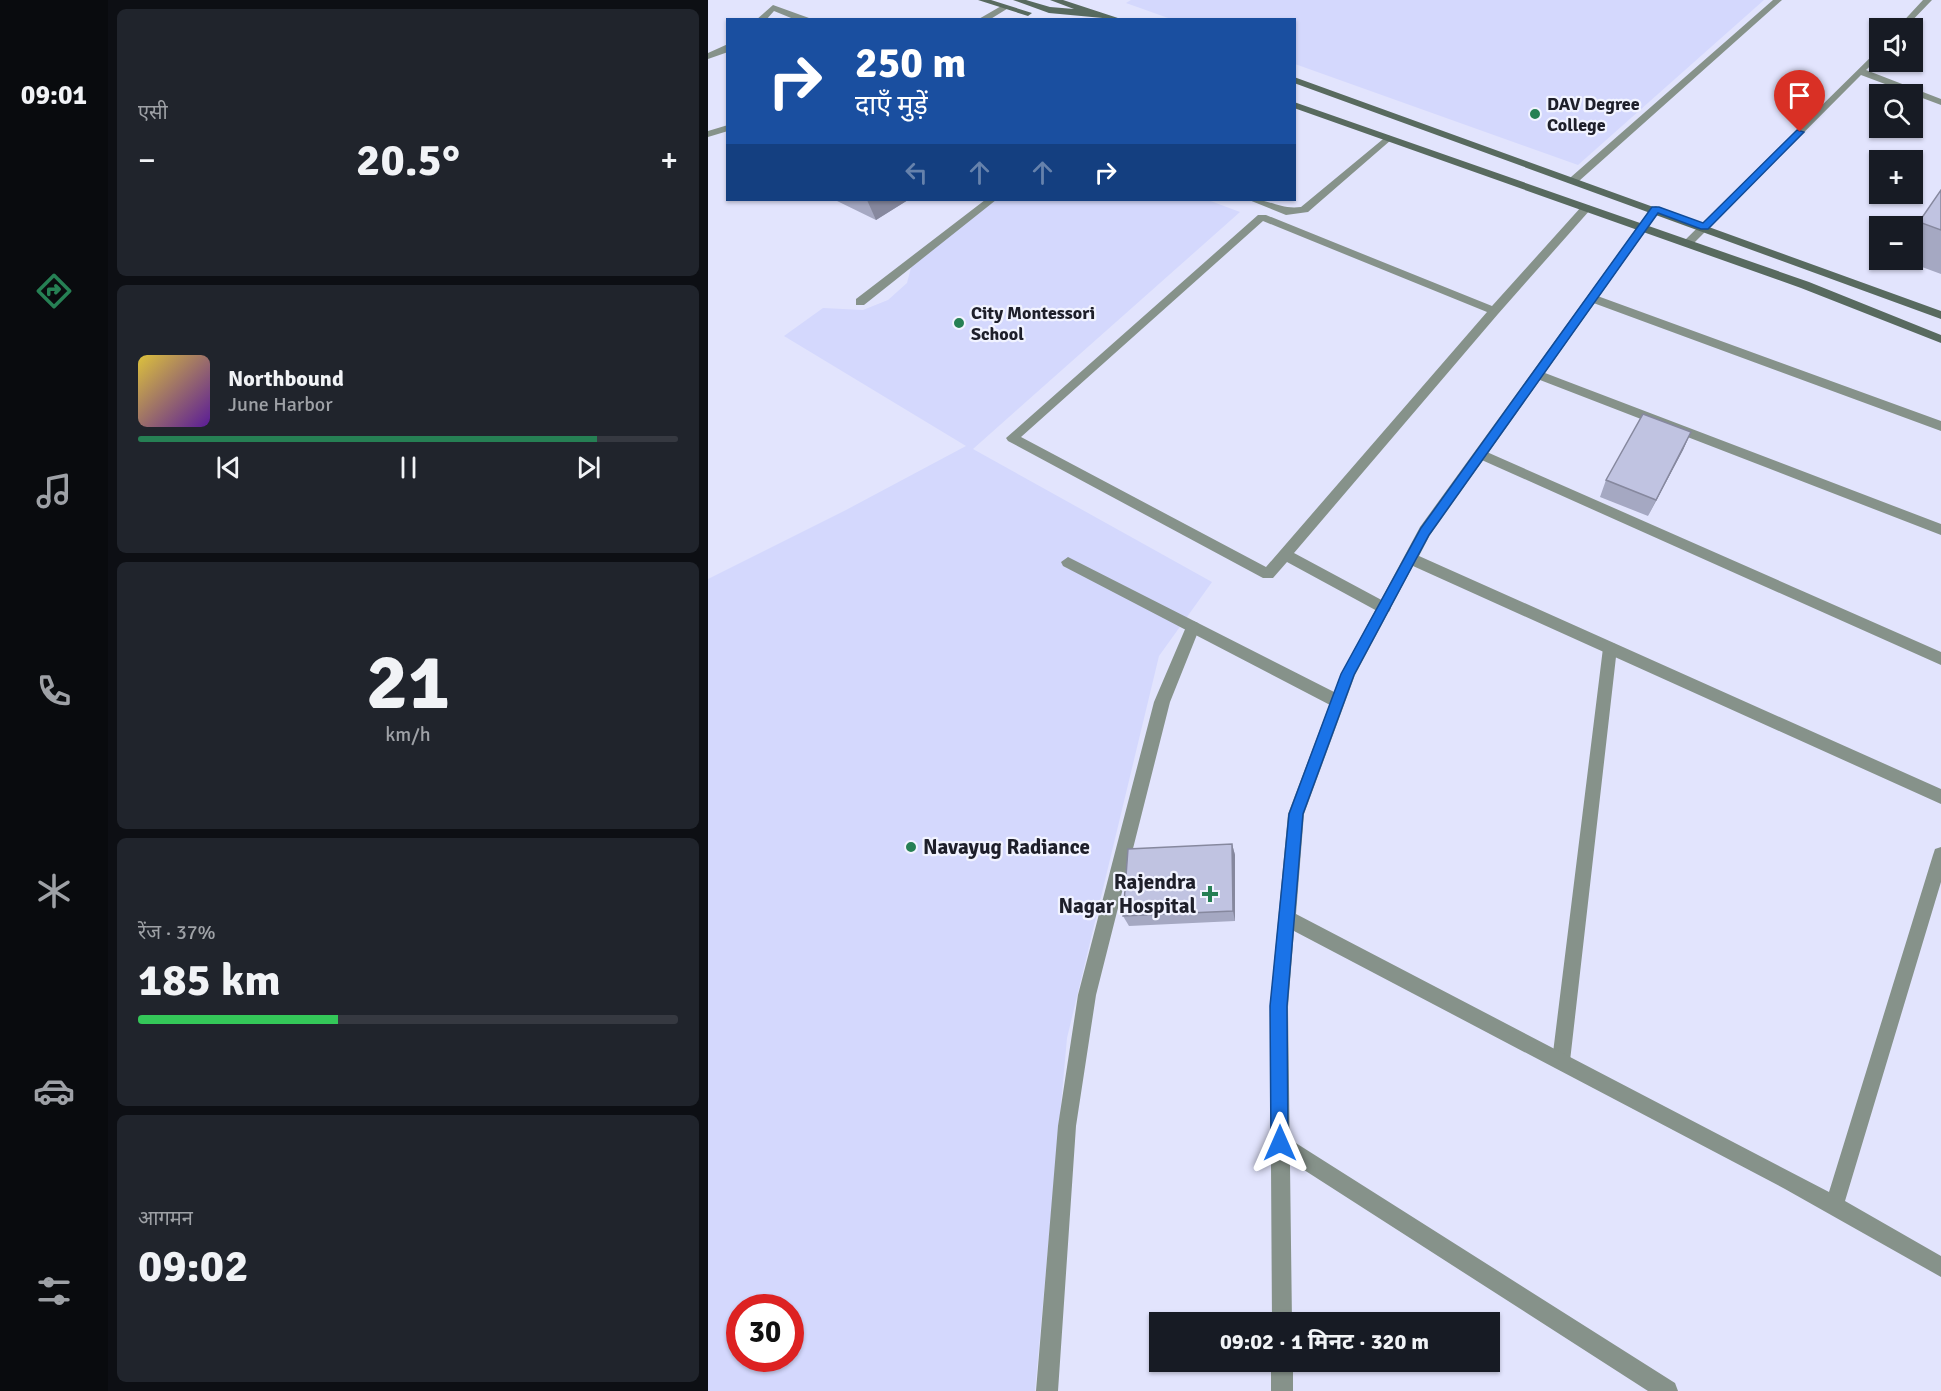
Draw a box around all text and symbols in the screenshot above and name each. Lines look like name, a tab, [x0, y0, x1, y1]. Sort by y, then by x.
map controls	[1869, 18, 1923, 270]
button: sound	[1869, 18, 1923, 72]
text: 250 m	[855, 38, 966, 89]
icon: right	[756, 42, 834, 120]
pin	[1774, 70, 1825, 132]
text: 09:01	[21, 79, 87, 112]
icon: arrive	[1783, 79, 1816, 112]
button: search	[1869, 84, 1923, 138]
text: दाएँ मुड़ें	[855, 89, 928, 122]
place label: DAV Degree College	[1547, 93, 1640, 136]
text: एसी	[138, 100, 168, 125]
marker: DAV Degree College	[1528, 107, 1542, 121]
text: 20.5°	[356, 133, 460, 188]
text: −	[138, 140, 156, 181]
text: +	[660, 140, 678, 181]
button: +	[1869, 150, 1923, 204]
icon: left	[900, 156, 933, 189]
icon: ahead	[963, 156, 996, 189]
icon: ahead	[1026, 156, 1059, 189]
icon: right	[1089, 156, 1122, 189]
button: −	[1869, 216, 1923, 270]
icon: directions	[33, 270, 75, 312]
place label: City Montessori School	[971, 302, 1095, 345]
marker: City Montessori School	[952, 316, 966, 330]
text: Northbound	[228, 365, 344, 392]
text: June Harbor	[228, 392, 333, 417]
icon: previous	[212, 451, 245, 484]
icon: pause	[392, 451, 425, 484]
icon: next	[572, 451, 605, 484]
icon: music	[33, 470, 75, 512]
text: 21	[366, 635, 450, 731]
icon: phone	[33, 670, 75, 712]
text: km/h	[385, 722, 431, 747]
place label: Navayug Radiance	[923, 834, 1090, 860]
marker: Navayug Radiance	[904, 840, 918, 854]
place label: Rajendra Nagar Hospital	[1058, 869, 1196, 919]
icon: climate	[33, 870, 75, 912]
marker: Rajendra Nagar Hospital	[1201, 885, 1219, 903]
text: रेंज · 37%	[138, 920, 216, 945]
text: 185 km	[138, 953, 281, 1008]
icon: car	[33, 1070, 75, 1112]
position arrow	[1248, 1111, 1312, 1175]
text: आगमन	[138, 1206, 193, 1231]
text: 09:02	[138, 1239, 248, 1294]
icon: filters	[33, 1270, 75, 1312]
speed limit sign: 30	[726, 1294, 804, 1372]
text: 09:02 · 1 मिनट · 320 m	[1220, 1328, 1429, 1355]

